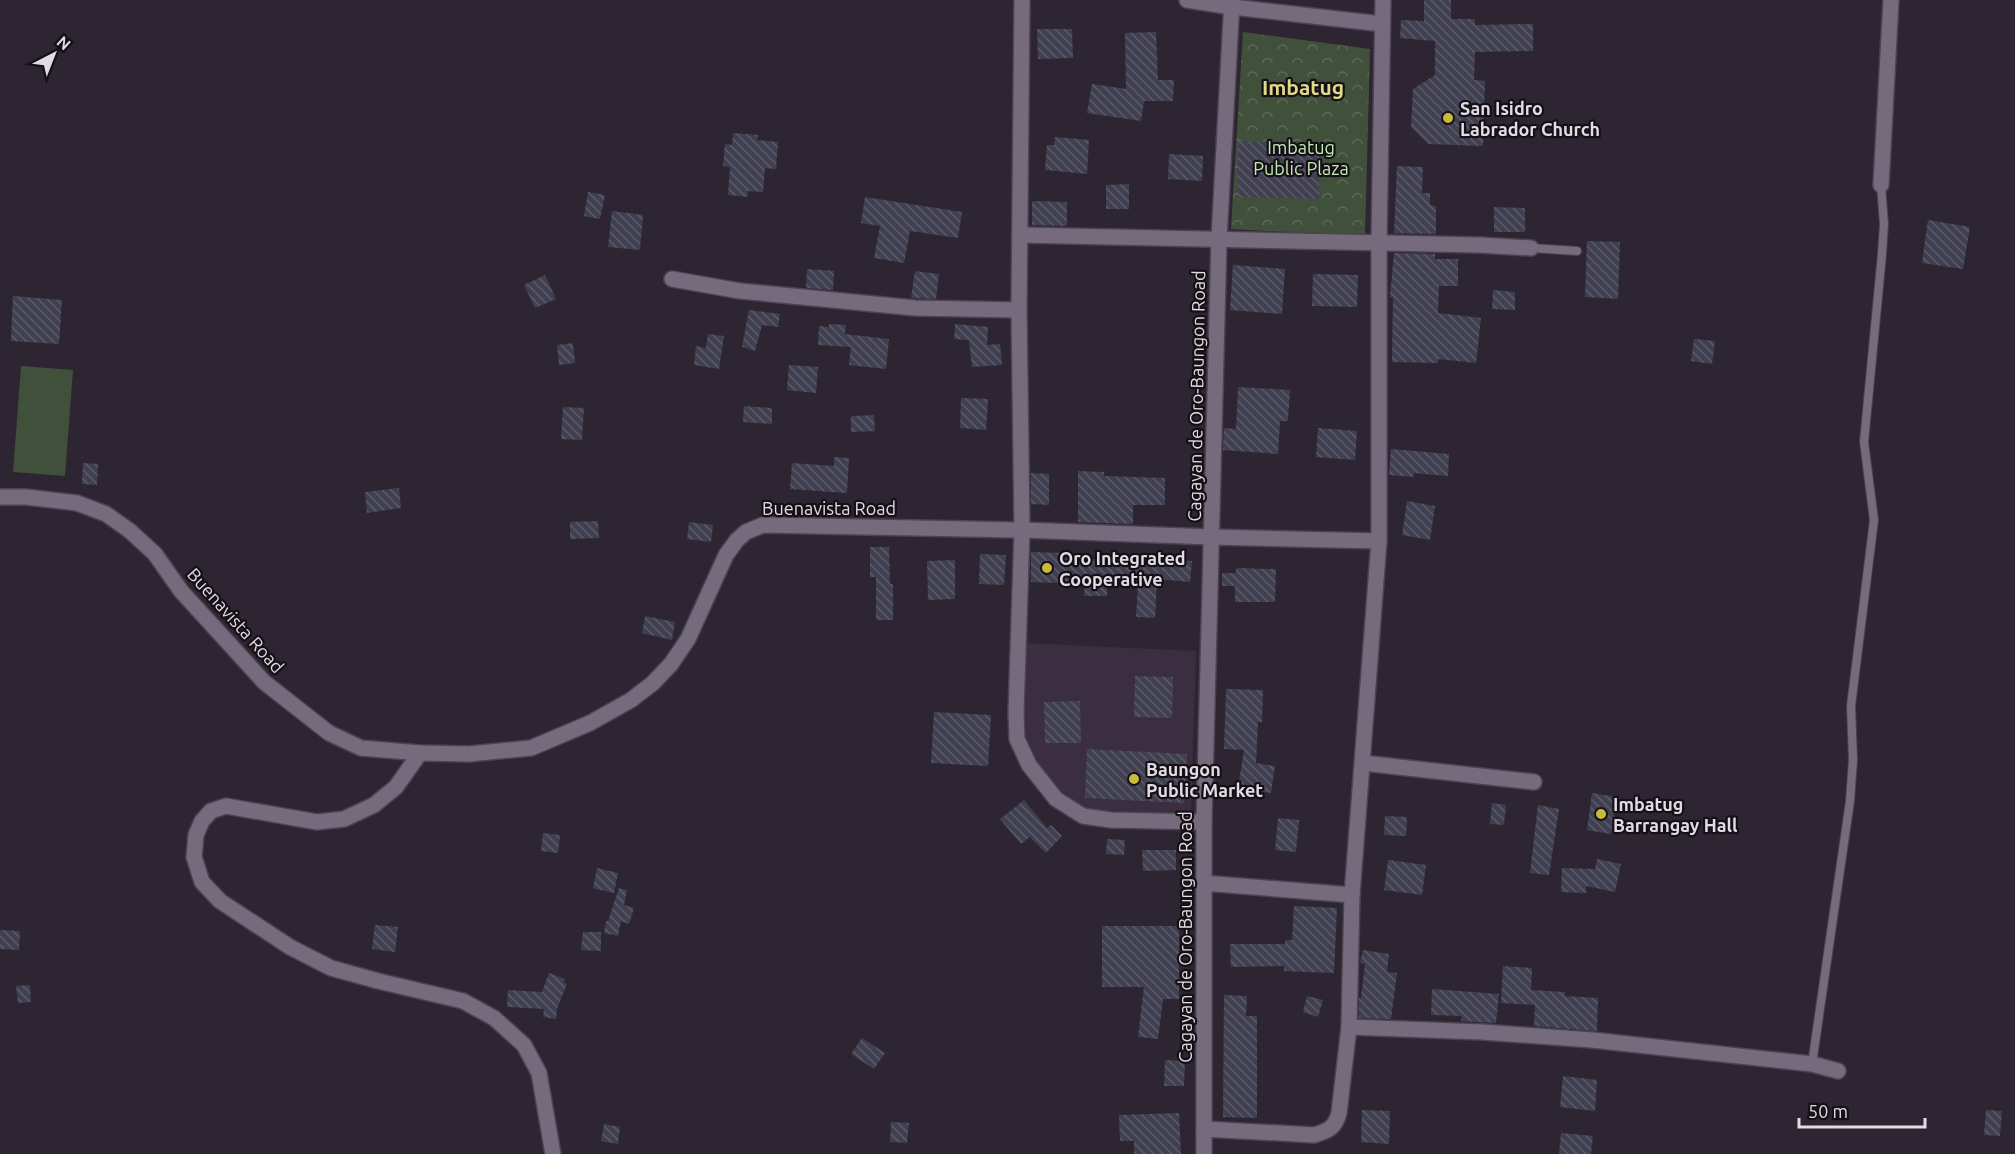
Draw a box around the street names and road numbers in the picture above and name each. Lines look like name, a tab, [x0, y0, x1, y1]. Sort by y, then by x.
street label: Cagayan de Oro-Baungon Road	[1184, 270, 1208, 522]
street label: Buenavista Road	[762, 498, 896, 518]
street label: Buenavista Road	[184, 564, 288, 676]
street label: Cagayan de Oro-Baungon Road	[1175, 811, 1195, 1063]

